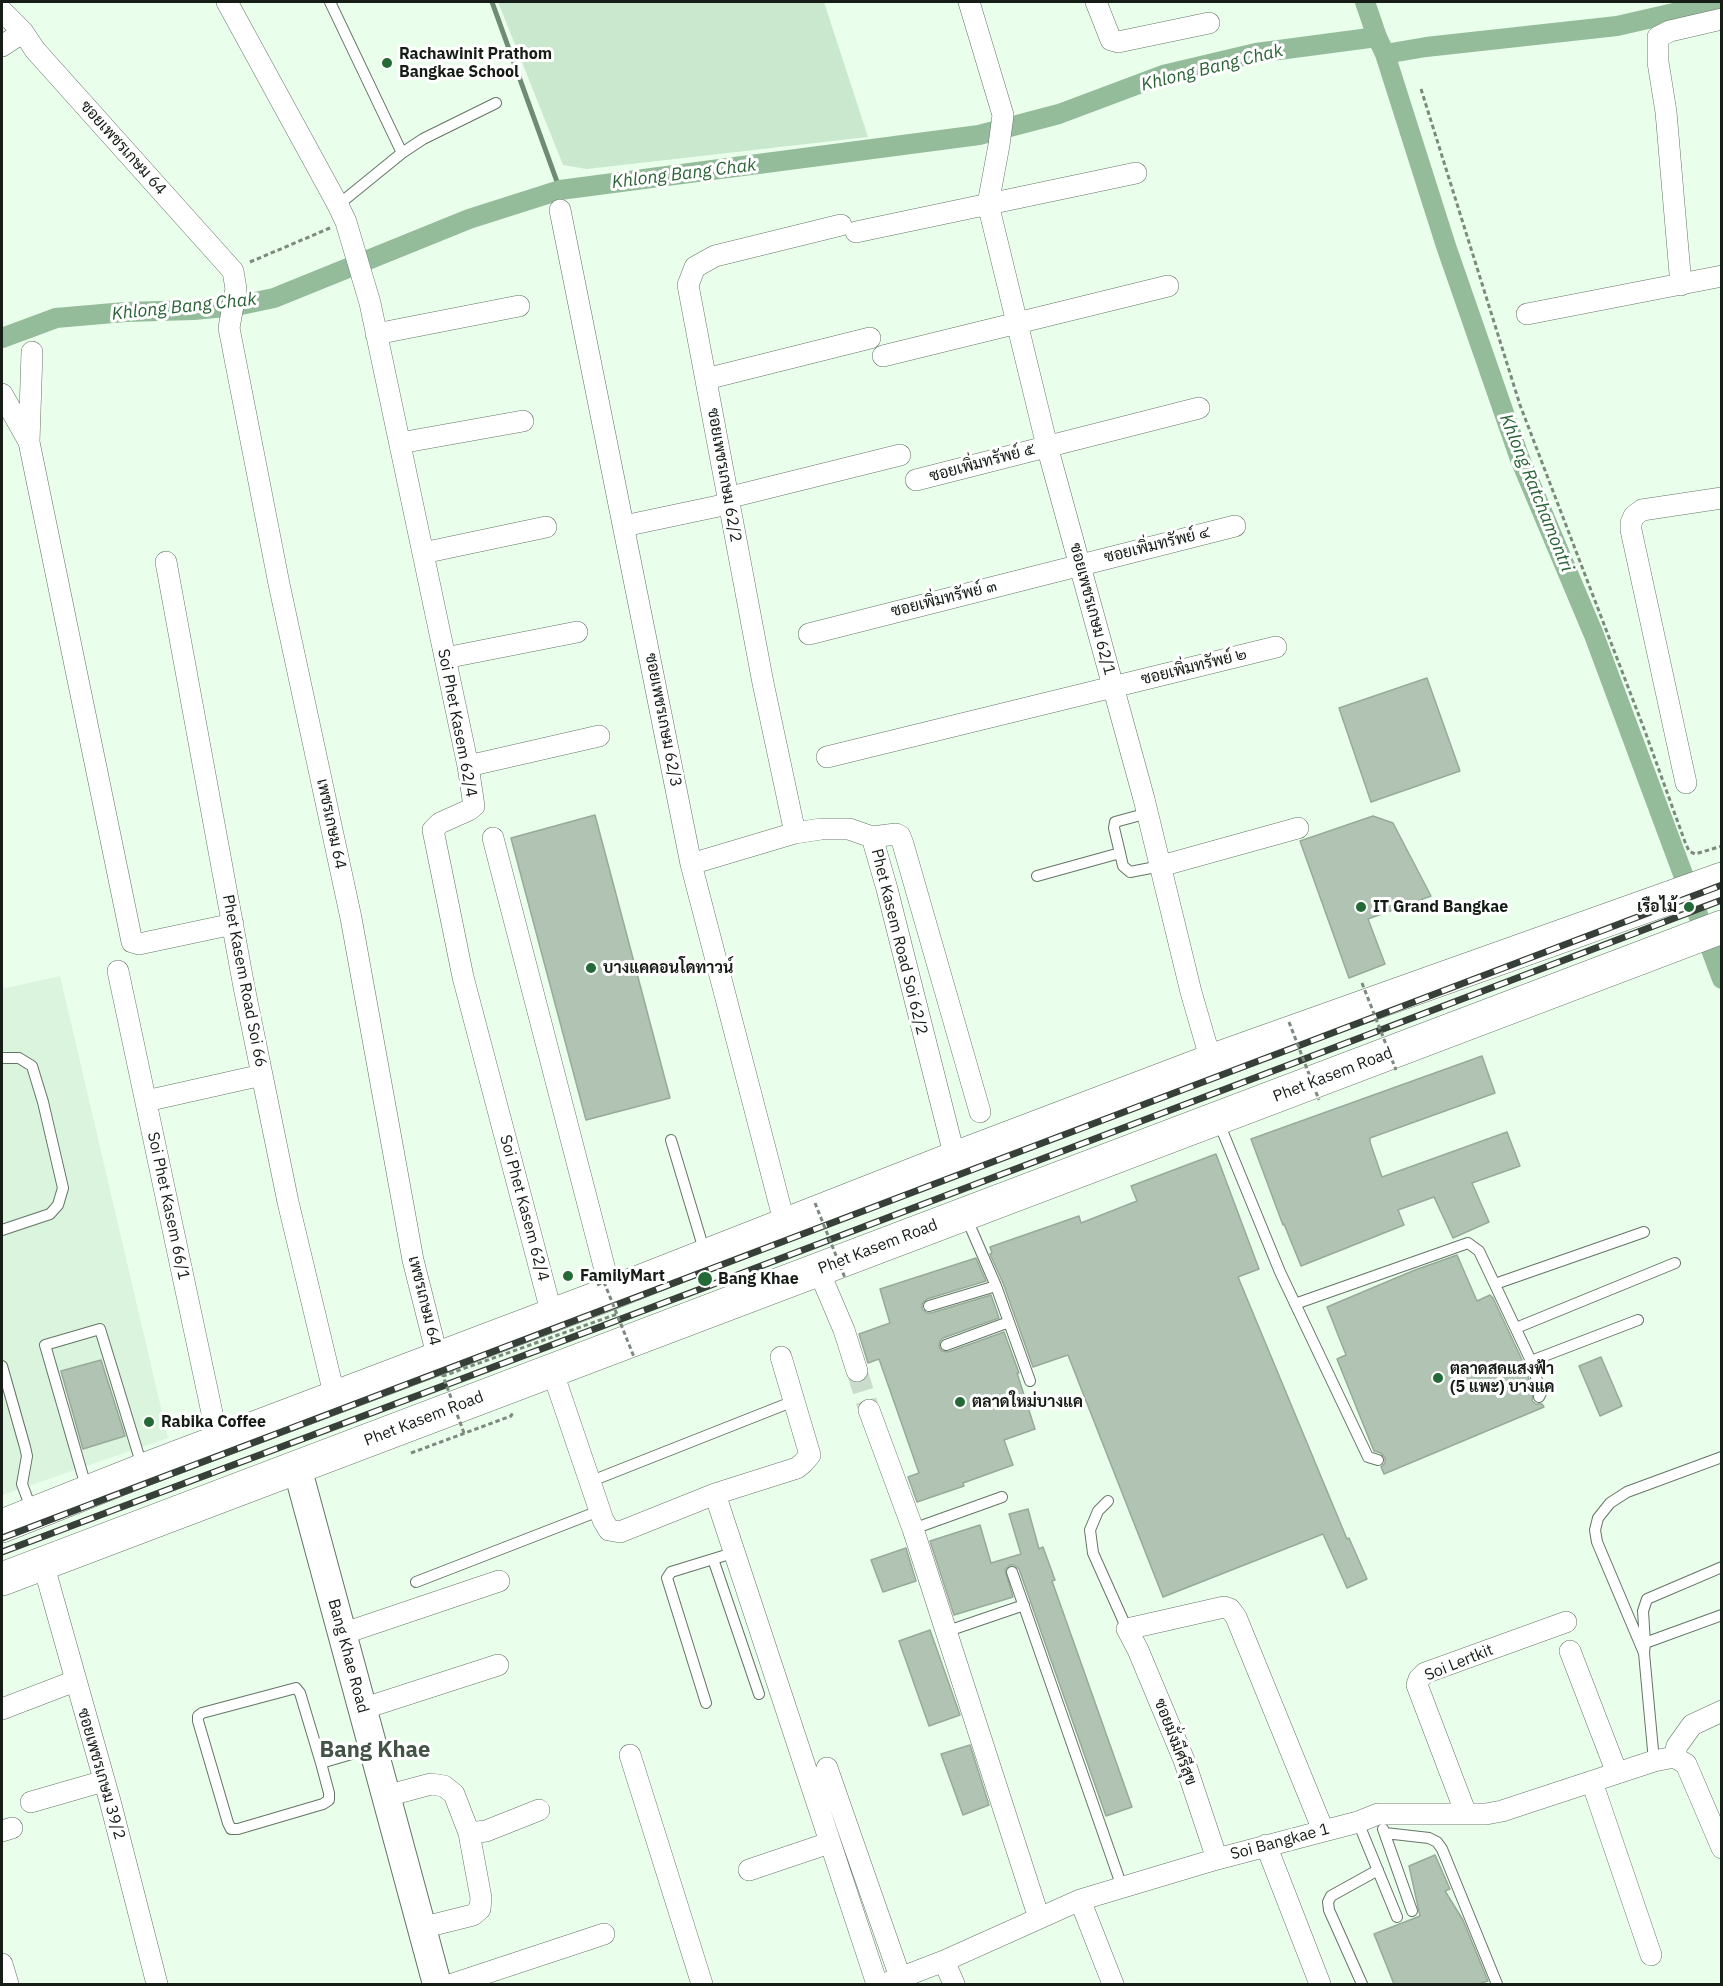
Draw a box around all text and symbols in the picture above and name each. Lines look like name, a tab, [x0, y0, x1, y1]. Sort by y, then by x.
water label: Khlong Bang Chak	[1139, 40, 1285, 96]
place label: Rachawinit Prathom Bangkae School	[399, 44, 552, 82]
marker: Rachawinit Prathom Bangkae School	[380, 56, 394, 70]
street label: ซอยเพชรเกษม 64	[76, 97, 170, 199]
water label: Khlong Bang Chak	[610, 154, 758, 194]
water label: Khlong Bang Chak	[110, 289, 258, 325]
street label: ซอยเพชรเกษม 62/2	[703, 406, 745, 544]
water label: Khlong Ratchamontri	[1494, 411, 1578, 575]
street label: ซอยเพิ่มทรัพย์ ๕	[927, 440, 1037, 486]
street label: ซอยเพิ่มทรัพย์ ๔	[1102, 523, 1212, 567]
street label: ซอยเพชรเกษม 62/1	[1065, 541, 1119, 677]
street label: ซอยเพิ่มทรัพย์ ๓	[889, 577, 999, 621]
street label: ซอยเพิ่มทรัพย์ ๒	[1139, 645, 1249, 689]
street label: Soi Phet Kasem 62/4	[433, 647, 481, 799]
street label: ซอยเพชรเกษม 62/3	[641, 651, 685, 789]
street label: เพชรเกษม 64	[312, 777, 350, 871]
street label: Phet Kasem Road Soi 62/2	[867, 847, 931, 1037]
street label: Phet Kasem Road Soi 66	[218, 893, 270, 1069]
place label: IT Grand Bangkae	[1373, 897, 1508, 917]
place label: เรือไม้	[1637, 897, 1677, 917]
marker: IT Grand Bangkae	[1354, 900, 1368, 914]
marker: เรือไม้	[1682, 900, 1696, 914]
place label: บางแคคอนโดทาวน์	[603, 958, 733, 978]
marker: บางแคคอนโดทาวน์	[584, 961, 598, 975]
street label: Phet Kasem Road	[1271, 1043, 1395, 1107]
street label: Soi Phet Kasem 66/1	[143, 1130, 193, 1282]
street label: Soi Phet Kasem 62/4	[495, 1133, 553, 1283]
street label: Phet Kasem Road	[816, 1215, 940, 1279]
street label: เพชรเกษม 64	[404, 1254, 444, 1348]
place label: FamilyMart	[580, 1266, 665, 1286]
marker: FamilyMart	[561, 1269, 575, 1283]
place label: Bang Khae	[718, 1269, 799, 1289]
marker: Bang Khae	[696, 1270, 714, 1288]
place label: ตลาดสดแสงฟ้า (5 แพะ) บางแค	[1450, 1359, 1555, 1397]
marker: ตลาดสดแสงฟ้า (5 แพะ) บางแค	[1431, 1371, 1445, 1385]
street label: Phet Kasem Road	[362, 1387, 486, 1451]
place label: ตลาดใหม่บางแค	[972, 1392, 1083, 1412]
marker: ตลาดใหม่บางแค	[953, 1395, 967, 1409]
place label: Rabika Coffee	[161, 1412, 266, 1432]
marker: Rabika Coffee	[142, 1415, 156, 1429]
street label: Bang Khae Road	[324, 1597, 372, 1715]
street label: Soi Lertkit	[1422, 1641, 1496, 1685]
street label: ซอยมั่งมีศรีสุข	[1150, 1696, 1200, 1788]
street label: ซอยเพชรเกษม 39/2	[73, 1706, 129, 1842]
district label: Bang Khae	[320, 1738, 430, 1764]
street label: Soi Bangkae 1	[1228, 1820, 1332, 1864]

